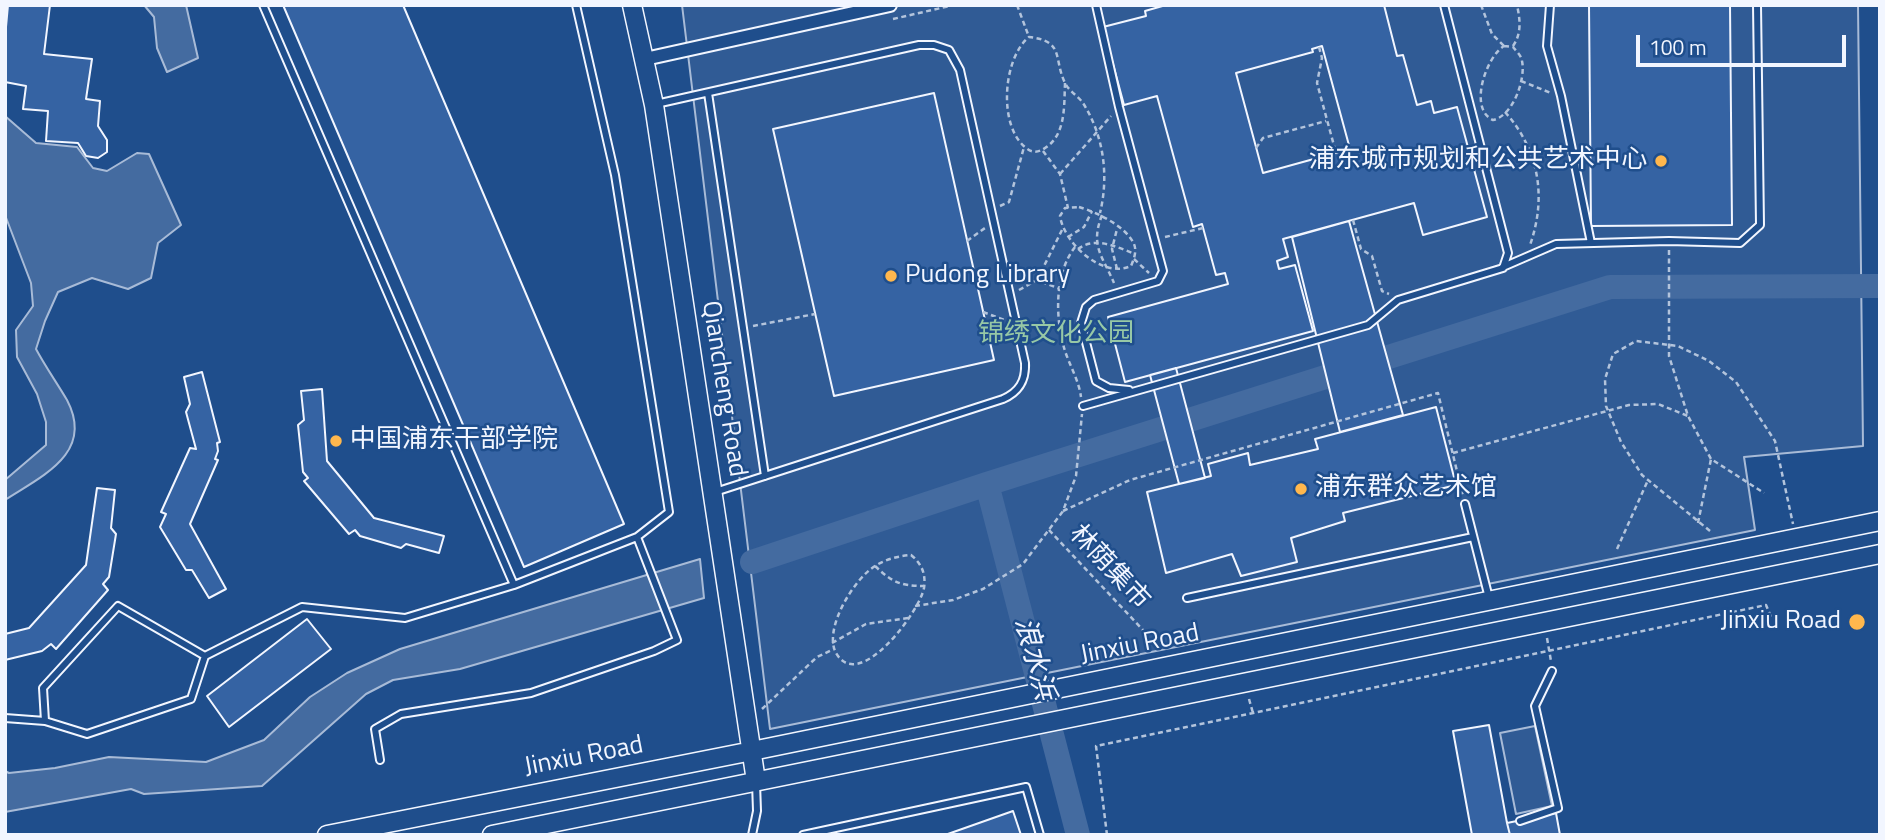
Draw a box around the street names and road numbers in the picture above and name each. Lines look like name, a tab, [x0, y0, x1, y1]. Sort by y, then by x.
street label: Qiancheng Road	[694, 299, 752, 479]
street label: 林荫集市	[1062, 519, 1156, 617]
street label: Jinxiu Road	[1078, 618, 1202, 672]
street label: Jinxiu Road	[522, 730, 646, 784]

